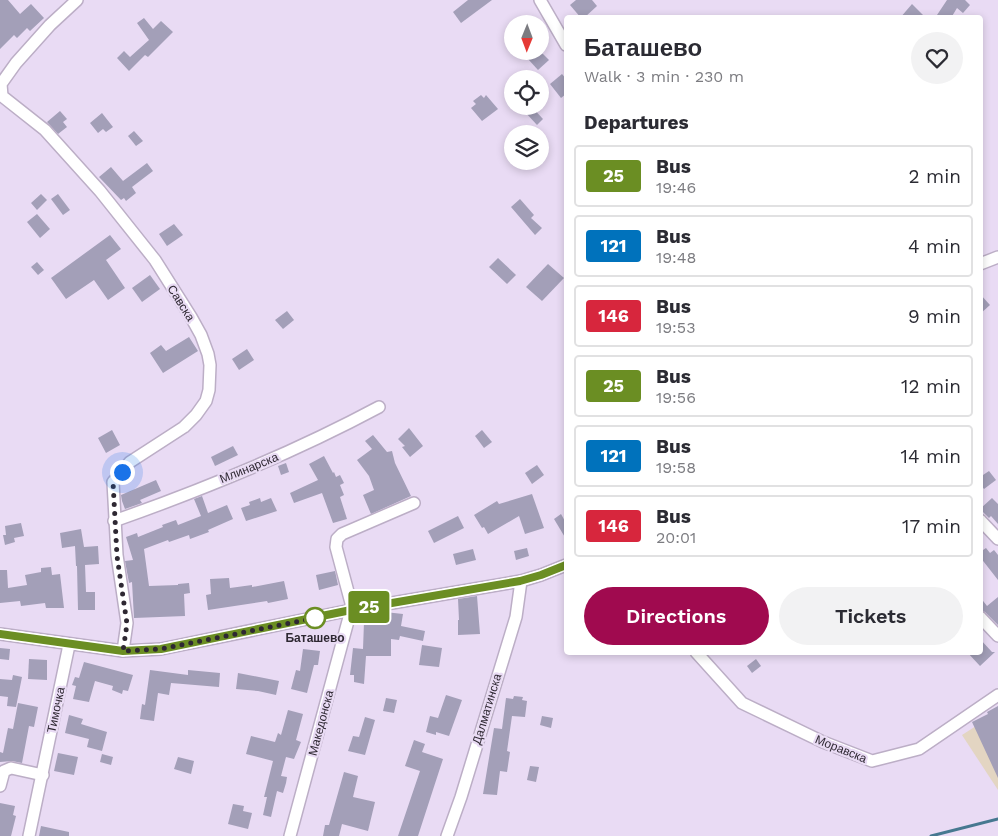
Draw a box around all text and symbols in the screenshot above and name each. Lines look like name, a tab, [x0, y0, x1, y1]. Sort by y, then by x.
north arrow	[504, 15, 549, 60]
map controls	[504, 15, 549, 170]
button: heart	[911, 32, 963, 84]
text: Баташево	[584, 34, 702, 62]
text: Walk · 3 min · 230 m	[584, 67, 744, 86]
button: locate	[504, 70, 549, 115]
text: Departures	[584, 111, 689, 134]
button: layers	[504, 125, 549, 170]
text: Bus	[656, 155, 691, 178]
text: 25	[603, 165, 624, 186]
text: 2 min	[909, 165, 961, 188]
text: 19:46	[656, 178, 696, 197]
text: Bus	[656, 225, 691, 248]
text: 121	[600, 235, 627, 256]
text: 4 min	[908, 235, 961, 258]
text: 19:48	[656, 248, 696, 267]
street label: Савска	[164, 282, 198, 324]
text: Bus	[656, 295, 691, 318]
text: 146	[598, 305, 629, 326]
text: 9 min	[908, 305, 961, 328]
text: 19:53	[656, 318, 696, 337]
text: Bus	[656, 365, 691, 388]
text: 25	[603, 375, 624, 396]
text: 12 min	[901, 375, 961, 398]
text: 19:56	[656, 388, 696, 407]
text: Bus	[656, 435, 691, 458]
text: 121	[600, 445, 627, 466]
text: 14 min	[901, 445, 961, 468]
street label: Млинарска	[218, 450, 281, 486]
text: 19:58	[656, 458, 696, 477]
your location	[110, 460, 135, 485]
text: Bus	[656, 505, 691, 528]
text: 146	[598, 515, 629, 536]
text: 17 min	[902, 515, 961, 538]
text: 20:01	[656, 528, 696, 547]
button: Directions	[584, 587, 769, 645]
button: Tickets	[779, 587, 963, 645]
line badge: 25	[346, 591, 392, 623]
text: 25	[358, 596, 380, 617]
marker: Баташево	[304, 607, 326, 629]
place label: Баташево	[285, 631, 345, 645]
street label: Далматинска	[470, 672, 505, 746]
street label: Тимочка	[44, 685, 68, 734]
street label: Македонска	[306, 688, 337, 757]
street label: Моравска	[813, 732, 869, 766]

